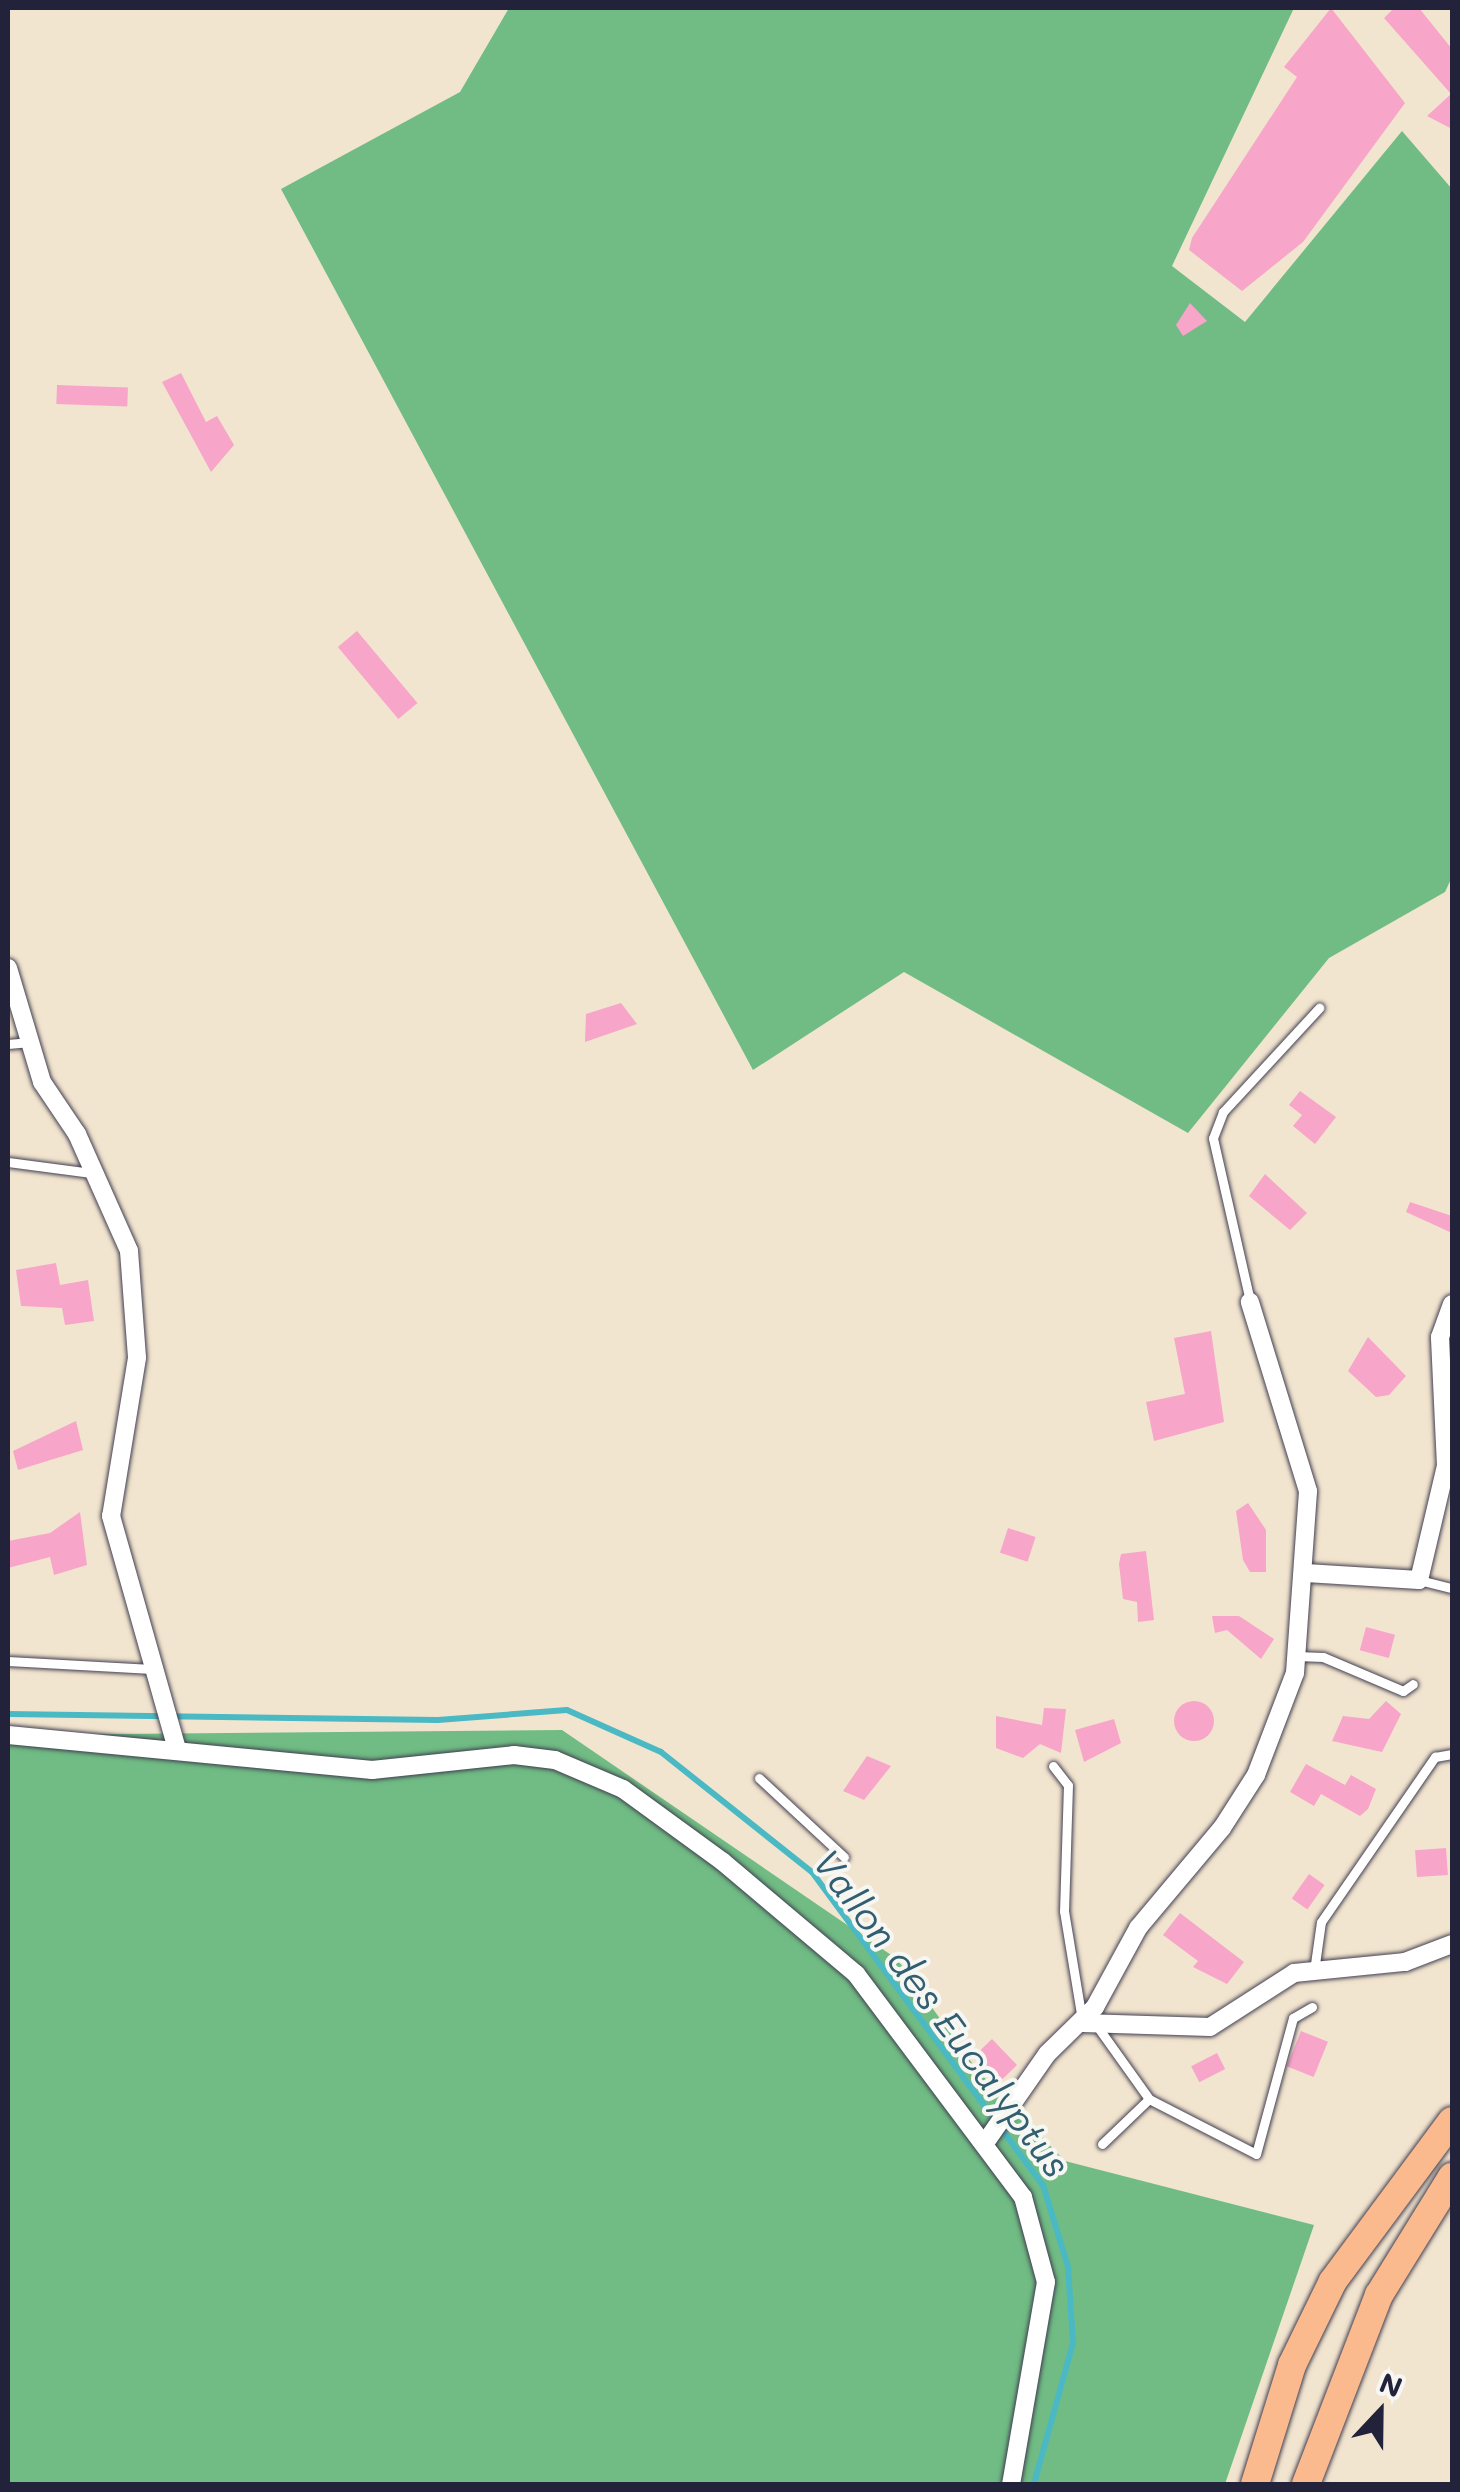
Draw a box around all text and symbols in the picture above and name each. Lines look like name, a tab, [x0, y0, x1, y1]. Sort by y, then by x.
water label: Vallon des Eucalyptus	[804, 1840, 1080, 2186]
north arrow	[1330, 2362, 1430, 2462]
text: N	[1375, 2364, 1408, 2405]

